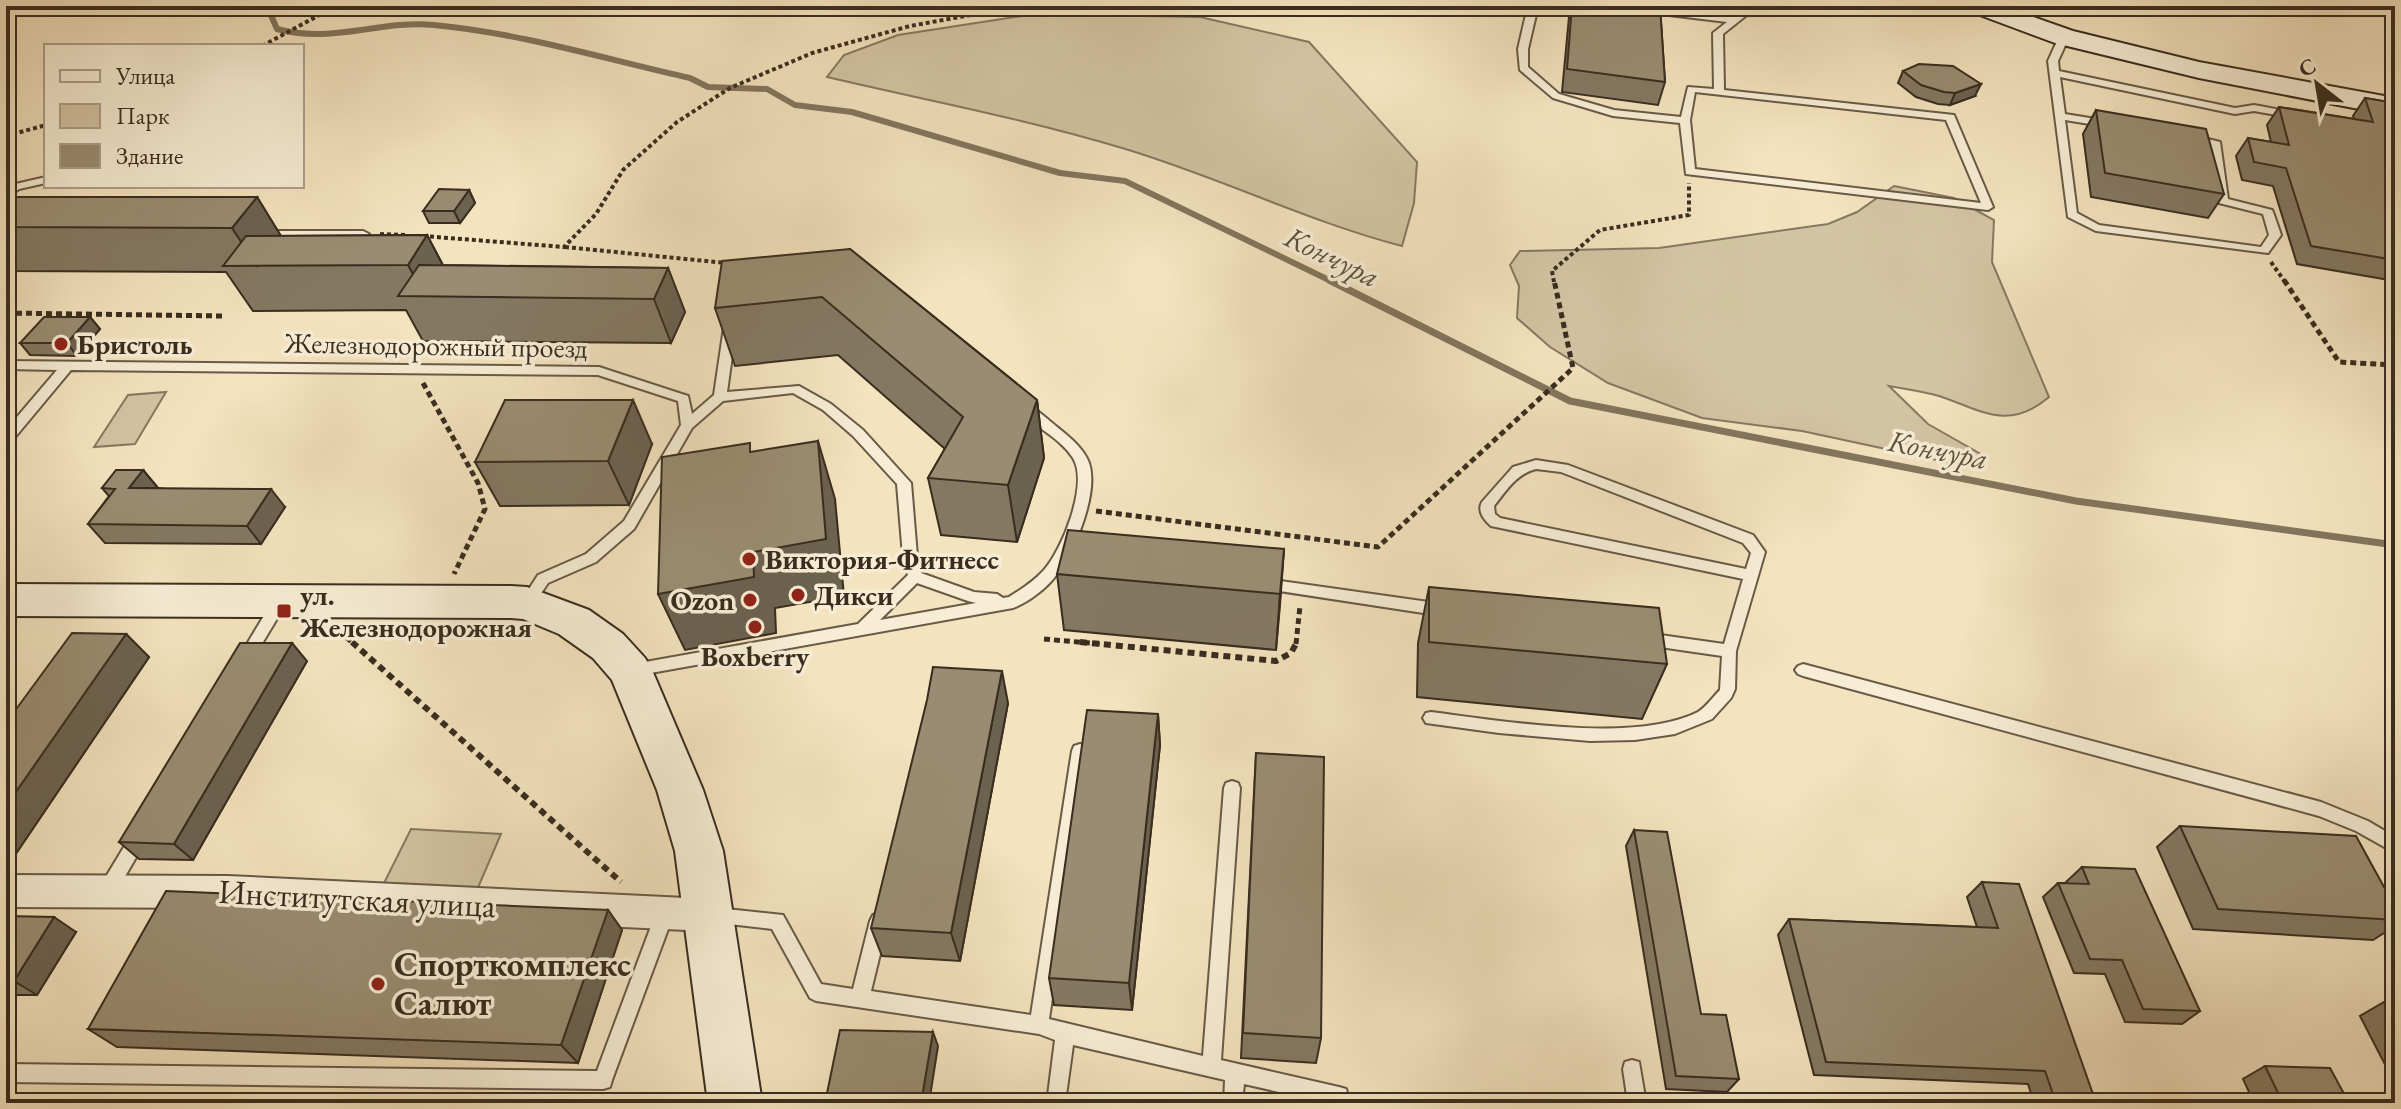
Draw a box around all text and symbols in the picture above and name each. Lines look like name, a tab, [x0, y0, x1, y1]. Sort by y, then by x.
legend	[44, 44, 304, 188]
north arrow	[2277, 44, 2357, 124]
text: С	[2293, 51, 2321, 84]
text: Улица	[115, 60, 175, 91]
text: Парк	[116, 100, 170, 131]
text: Здание	[116, 140, 183, 171]
water label: Кончура	[1278, 217, 1386, 296]
street label: Железнодорожный проезд	[283, 324, 588, 366]
place label: Бристоль	[77, 326, 192, 362]
marker: Бристоль	[52, 335, 70, 353]
water label: Кончура	[1884, 421, 1991, 478]
place label: Виктория-Фитнесс	[765, 541, 999, 577]
marker: Виктория-Фитнесс	[740, 550, 758, 568]
place label: ул. Железнодорожная	[299, 577, 532, 645]
place label: Дикси	[814, 577, 893, 613]
place label: Ozon	[671, 582, 734, 618]
marker: Дикси	[789, 586, 807, 604]
marker: Ozon	[741, 591, 759, 609]
marker: ул. Железнодорожная	[275, 602, 293, 620]
marker: Boxberry	[746, 618, 764, 636]
place label: Boxberry	[701, 638, 810, 674]
street label: Институтская улица	[217, 869, 497, 927]
place label: Спорткомплекс Салют	[394, 942, 631, 1025]
marker: Спорткомплекс Салют	[369, 975, 387, 993]

